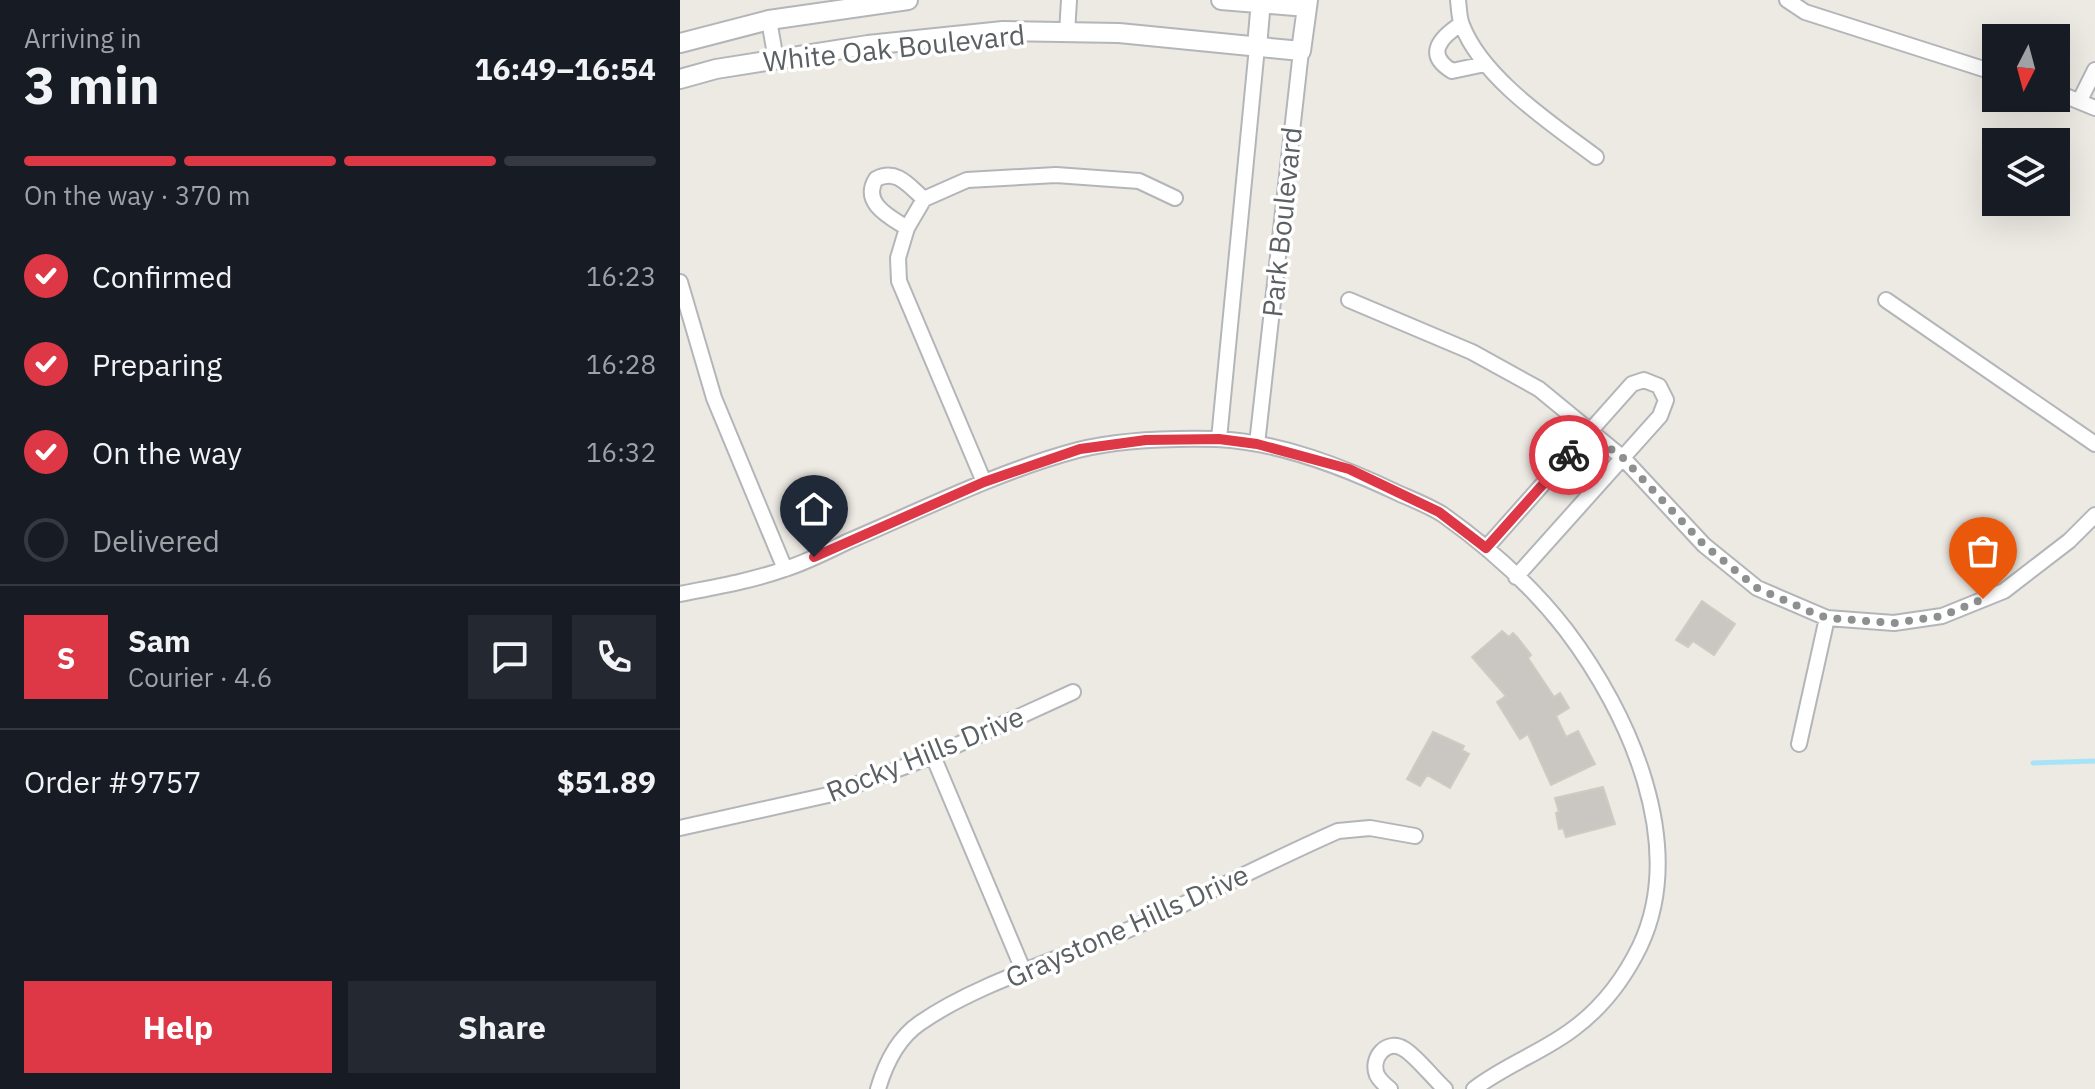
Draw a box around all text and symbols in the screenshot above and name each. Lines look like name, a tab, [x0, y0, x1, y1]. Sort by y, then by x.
street label: White Oak Boulevard	[761, 15, 1027, 80]
text: Arriving in	[24, 21, 141, 55]
north arrow	[1982, 24, 2070, 112]
map controls	[1982, 24, 2070, 216]
text: 16:49–16:54	[475, 49, 656, 88]
text: 3 min	[24, 51, 160, 118]
street label: Park Boulevard	[1253, 125, 1310, 319]
button: layers	[1982, 128, 2070, 216]
text: On the way · 370 m	[24, 178, 250, 212]
icon: check	[24, 254, 68, 298]
text: Confirmed	[92, 257, 233, 296]
text: 16:23	[586, 259, 656, 293]
icon: check	[24, 342, 68, 386]
text: Preparing	[92, 345, 222, 384]
text: 16:28	[586, 347, 656, 381]
courier	[1529, 415, 1609, 495]
icon: check	[24, 430, 68, 474]
text: On the way	[92, 433, 242, 472]
icon: bike	[1547, 433, 1591, 477]
text: 16:32	[586, 435, 656, 469]
pin	[780, 475, 848, 557]
icon: home	[792, 487, 836, 531]
pin	[1949, 517, 2017, 599]
text: Delivered	[92, 521, 220, 560]
icon: bag	[1961, 529, 2005, 573]
button: chat	[468, 615, 552, 699]
button: phone	[572, 615, 656, 699]
text: Sam	[128, 621, 191, 660]
text: S	[57, 638, 75, 677]
text: Courier · 4.6	[128, 660, 272, 694]
street label: Rocky Hills Drive	[821, 697, 1029, 810]
text: Order #9757	[24, 762, 201, 801]
text: $51.89	[557, 762, 656, 801]
street label: Graystone Hills Drive	[1000, 855, 1254, 996]
button: Help	[24, 981, 332, 1073]
button: Share	[348, 981, 656, 1073]

